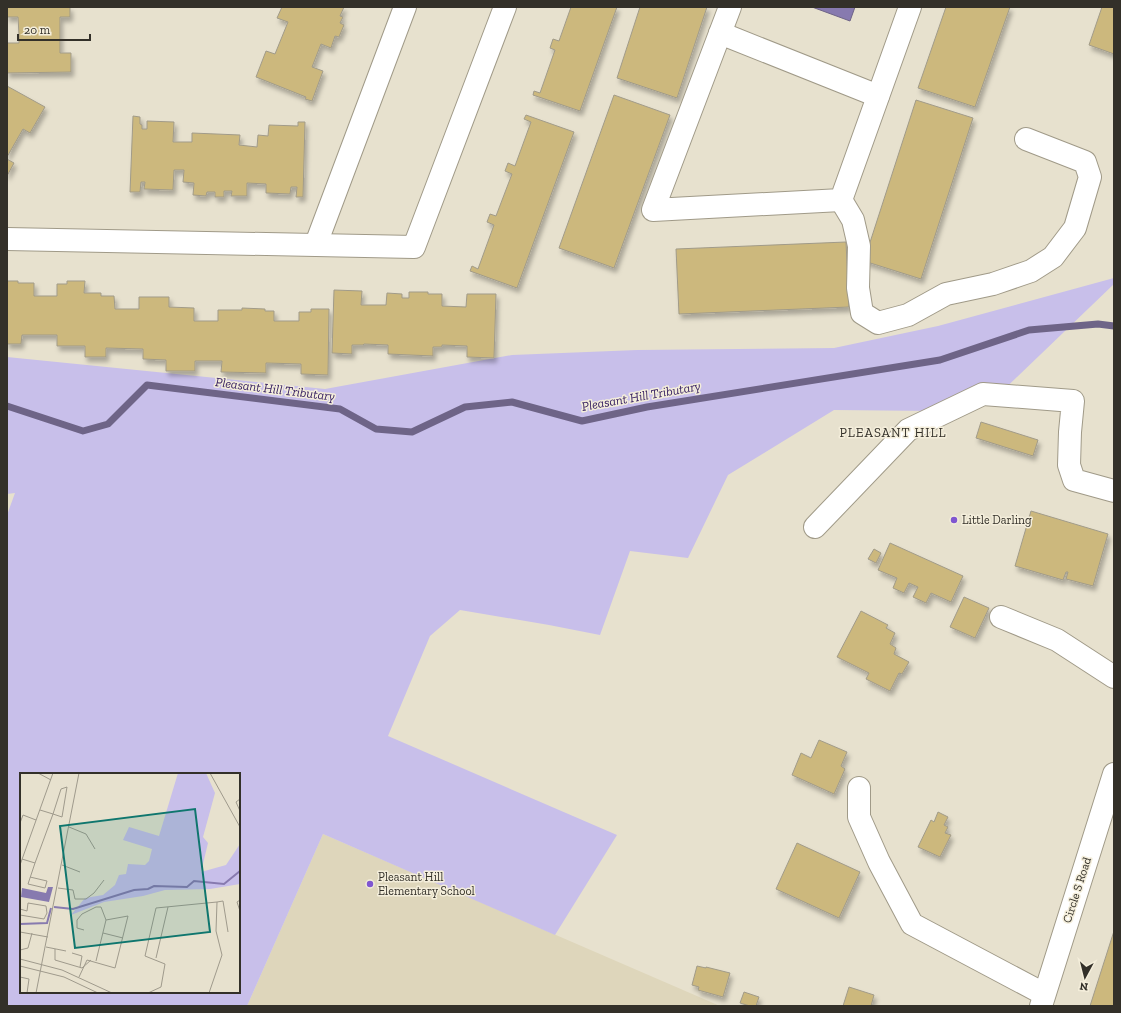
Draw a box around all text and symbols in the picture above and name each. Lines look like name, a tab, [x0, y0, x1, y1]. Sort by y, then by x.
scale bar	[18, 16, 90, 42]
text: 20 m	[24, 23, 51, 37]
water label: Pleasant Hill Tributary	[214, 374, 336, 404]
water label: Pleasant Hill Tributary	[580, 378, 702, 414]
district label: PLEASANT HILL	[839, 425, 947, 440]
place label: Little Darling	[962, 513, 1032, 527]
marker: Little Darling	[949, 515, 959, 525]
inset map	[20, 773, 240, 993]
street label: Circle S Road	[1060, 855, 1094, 925]
place label: Pleasant Hill Elementary School	[378, 870, 475, 898]
marker: Pleasant Hill Elementary School	[365, 879, 375, 889]
north arrow	[1065, 957, 1105, 997]
text: N	[1078, 979, 1089, 993]

